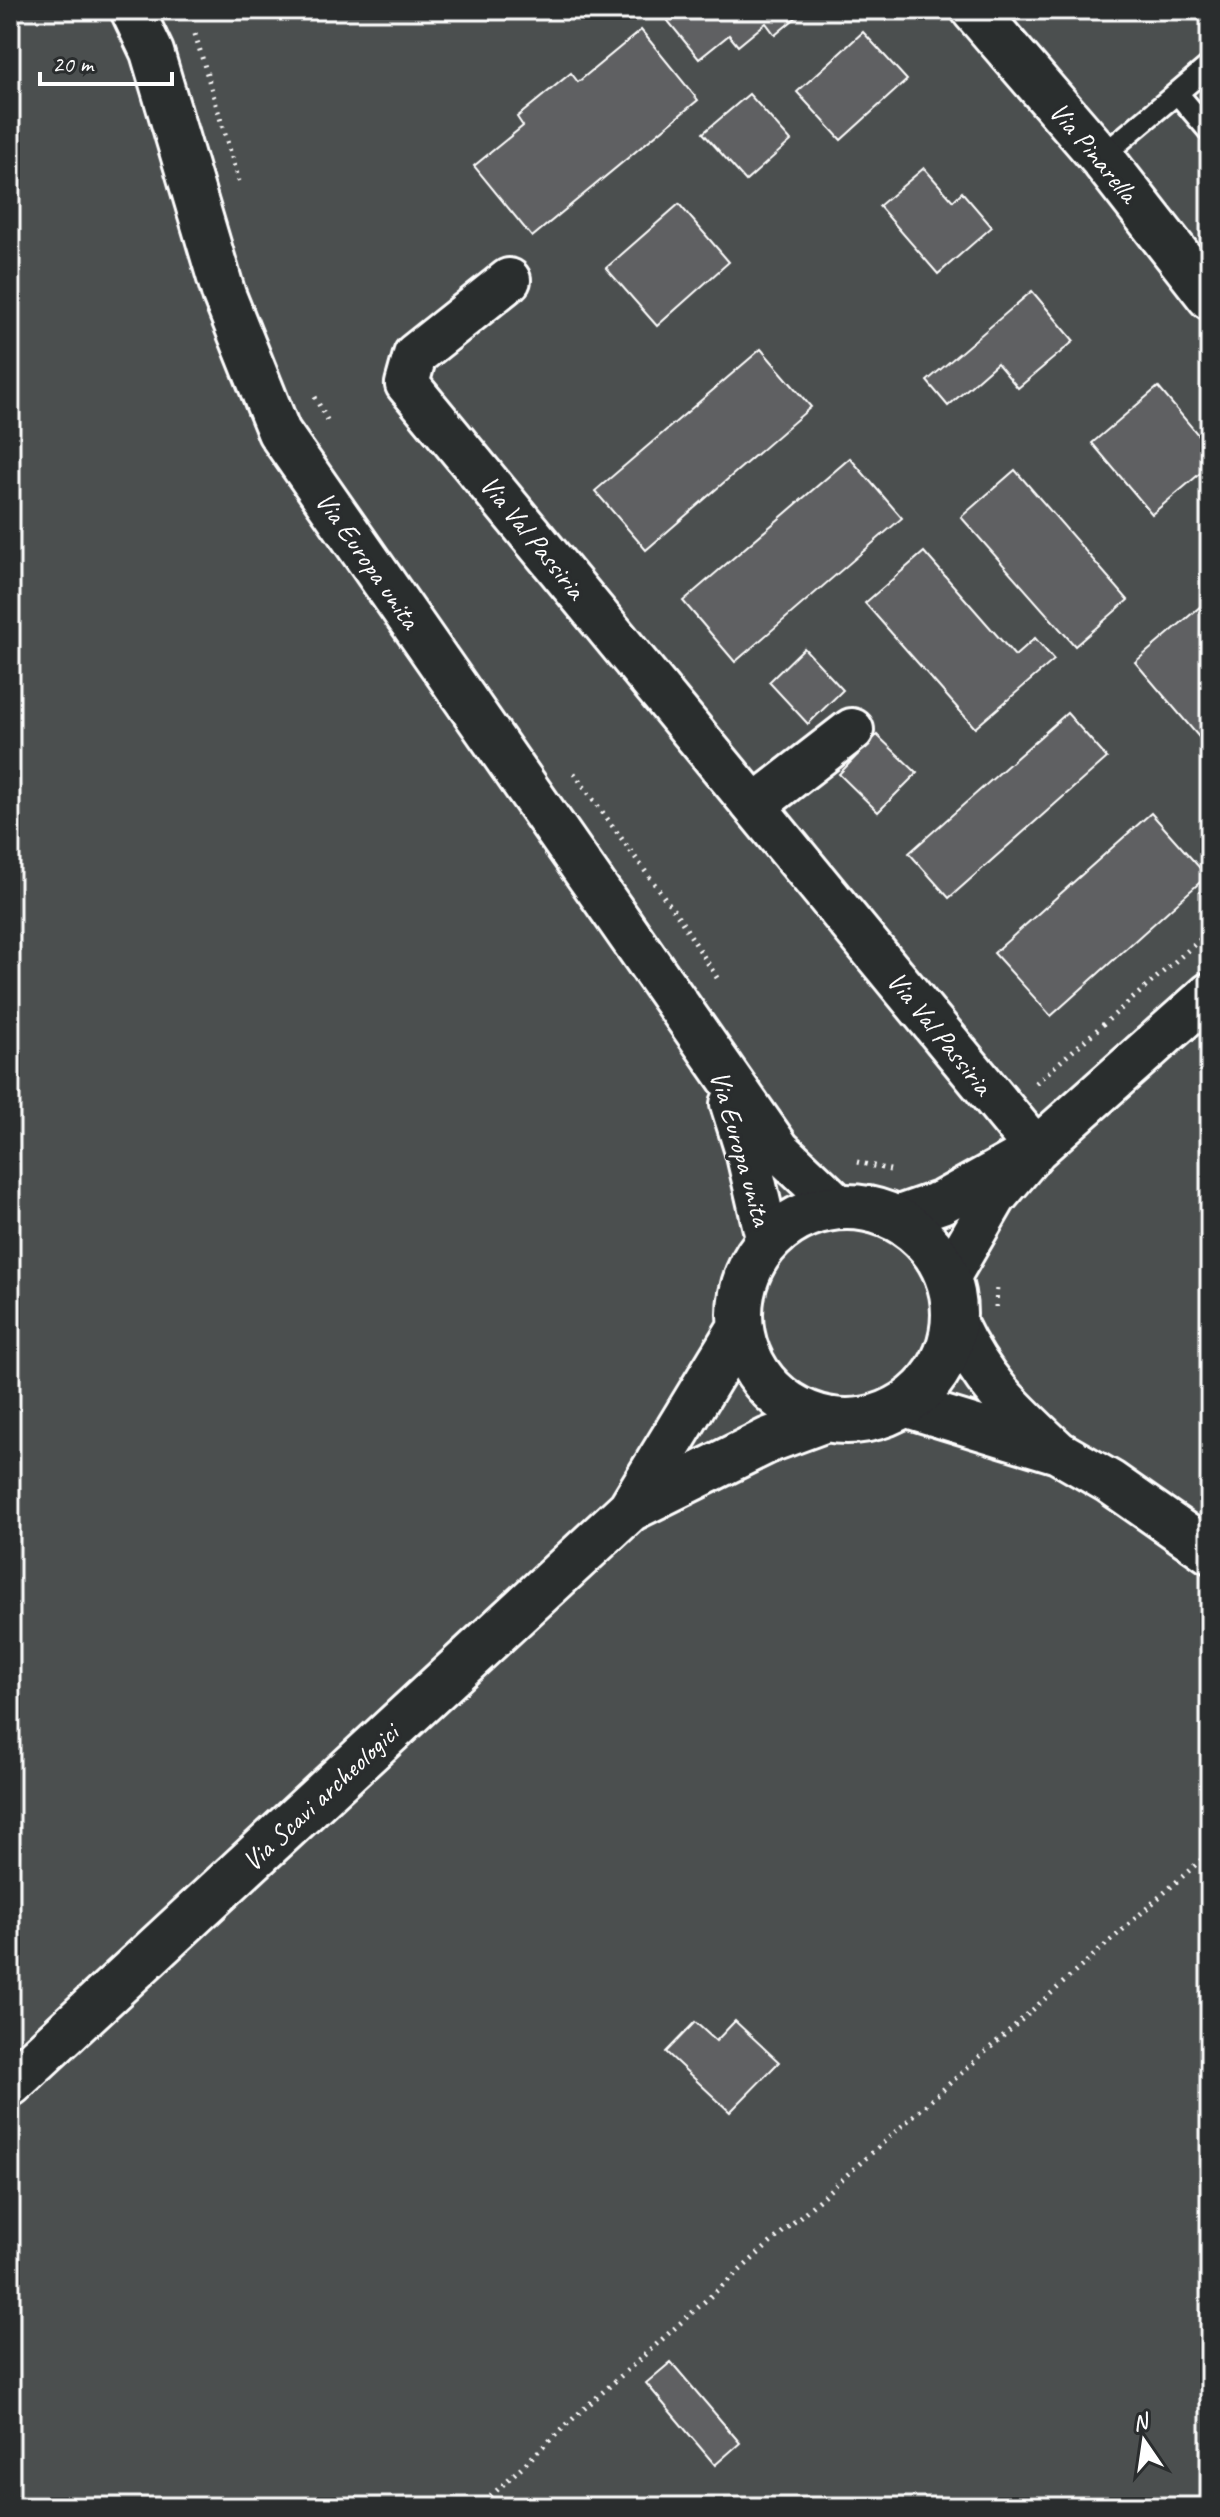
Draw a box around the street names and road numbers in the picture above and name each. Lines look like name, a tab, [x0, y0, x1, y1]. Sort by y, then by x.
street label: Via Pinarella	[1042, 95, 1148, 211]
street label: Via Val Passiria	[473, 468, 595, 607]
street label: Via Europa unita	[308, 485, 429, 637]
street label: Via Val Passiria	[880, 964, 1002, 1103]
street label: Via Europa unita	[702, 1067, 780, 1231]
street label: Via Scavi archeologici	[235, 1713, 408, 1878]

